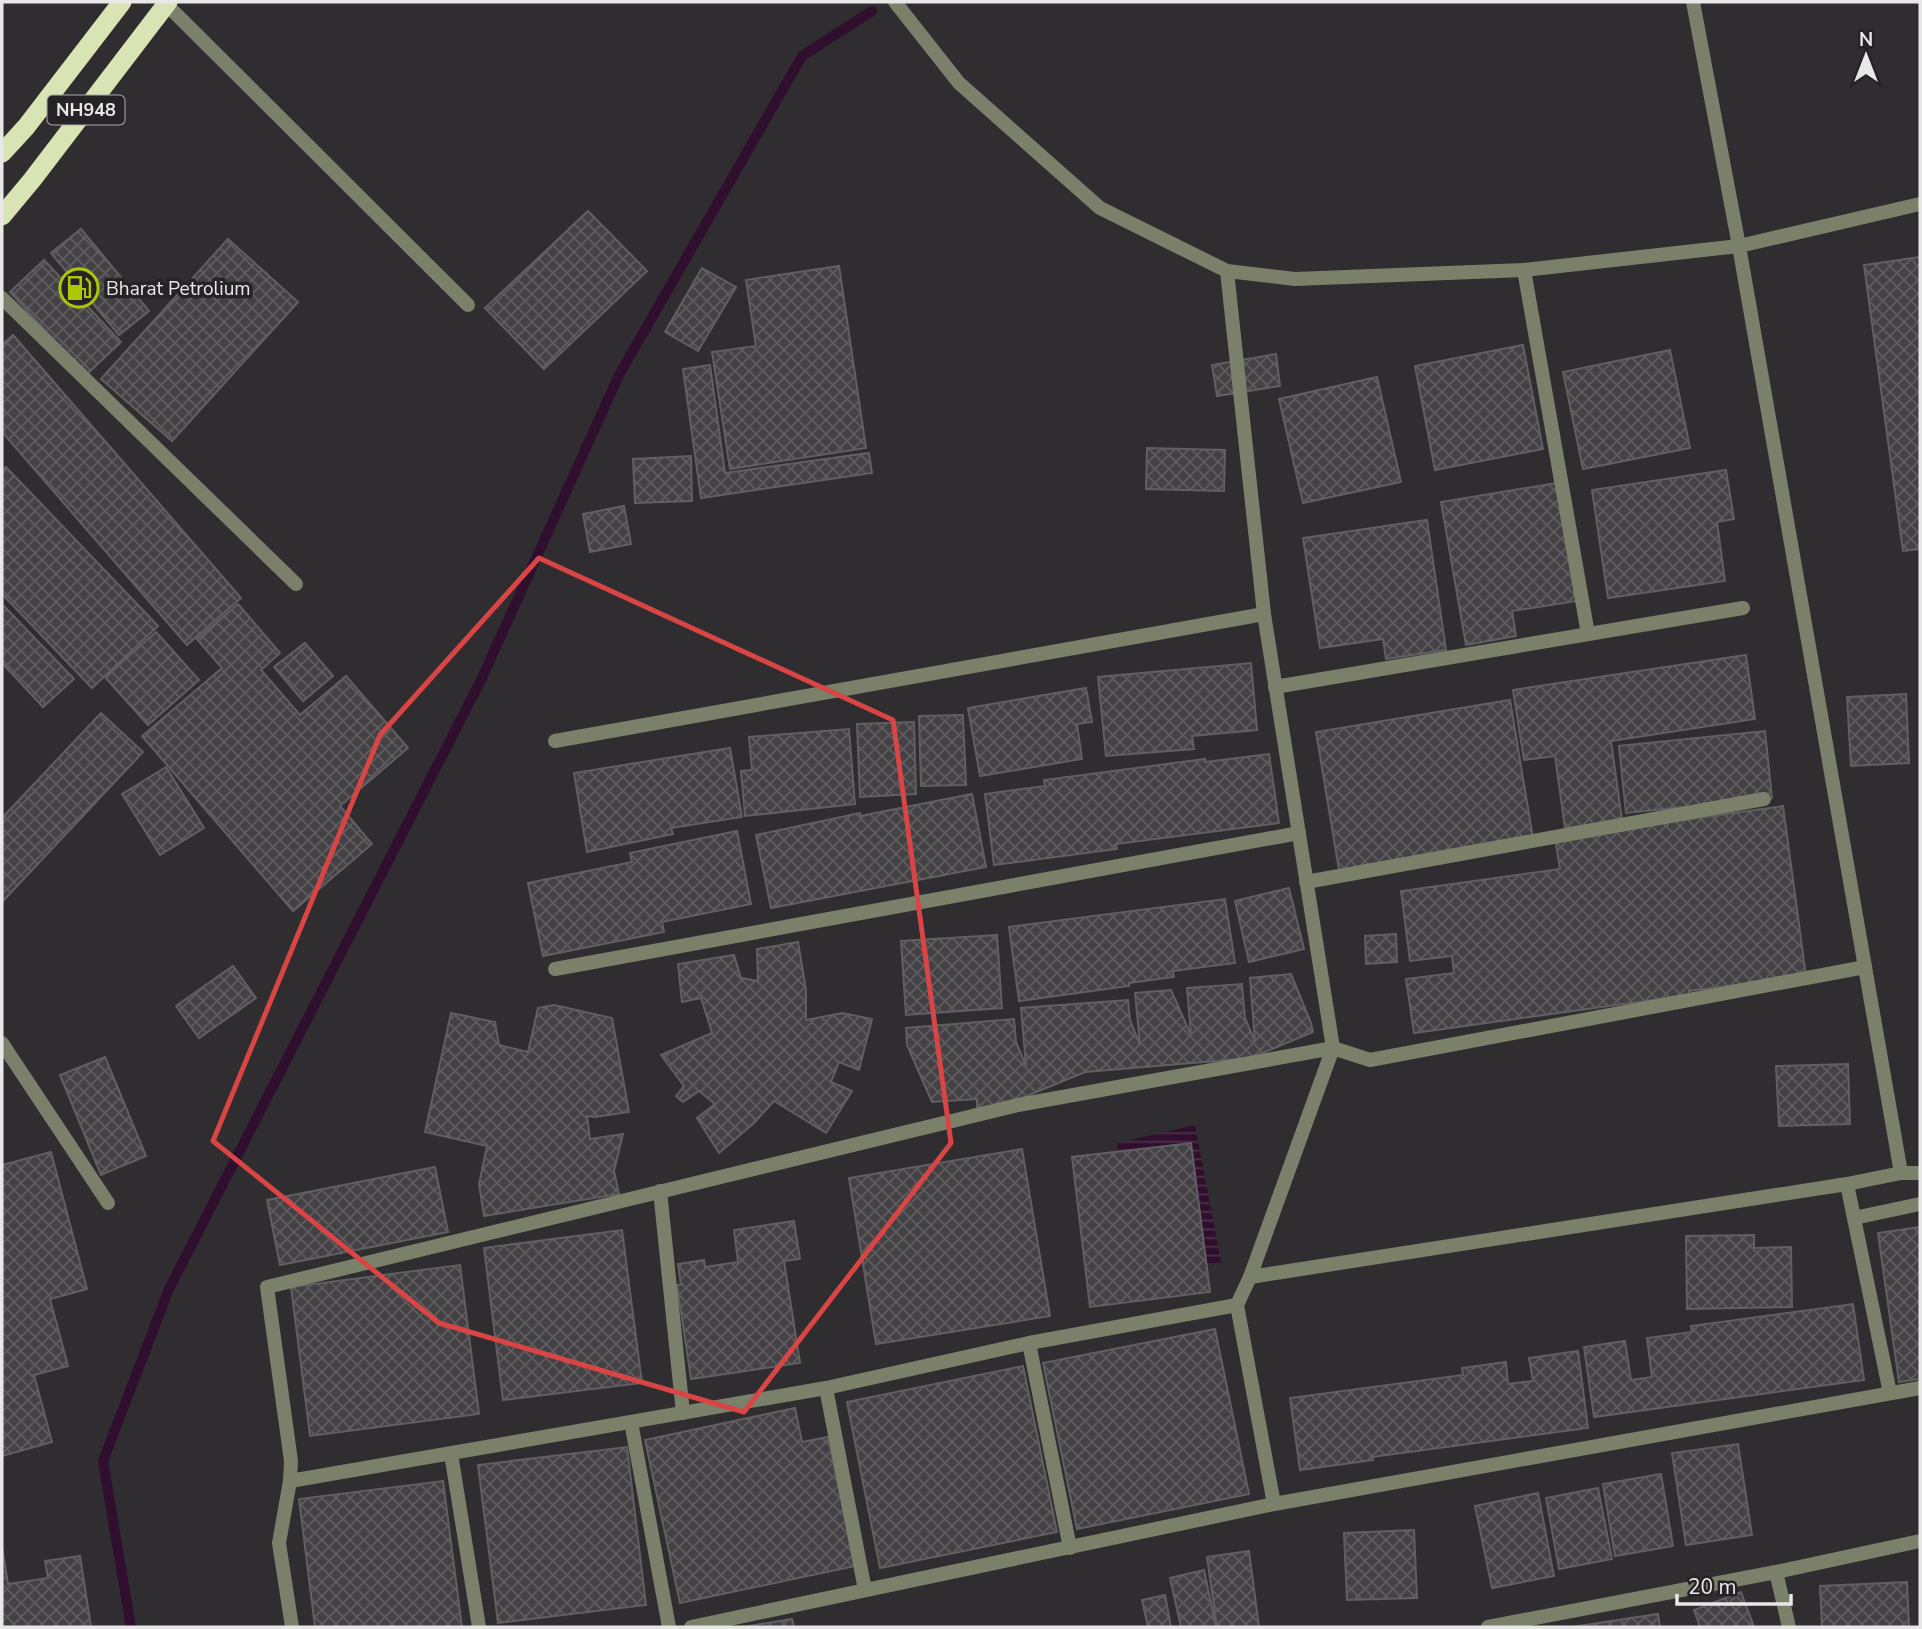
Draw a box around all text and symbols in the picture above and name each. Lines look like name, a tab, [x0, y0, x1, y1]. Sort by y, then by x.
north arrow	[1831, 21, 1901, 91]
text: N	[1859, 27, 1873, 53]
road number: NH948	[48, 96, 124, 124]
fuel station icon: Bharat Petrolium	[58, 267, 100, 309]
place label: Bharat Petrolium	[106, 276, 251, 302]
scale bar	[1677, 1562, 1791, 1606]
text: 20 m	[1688, 1573, 1737, 1601]

